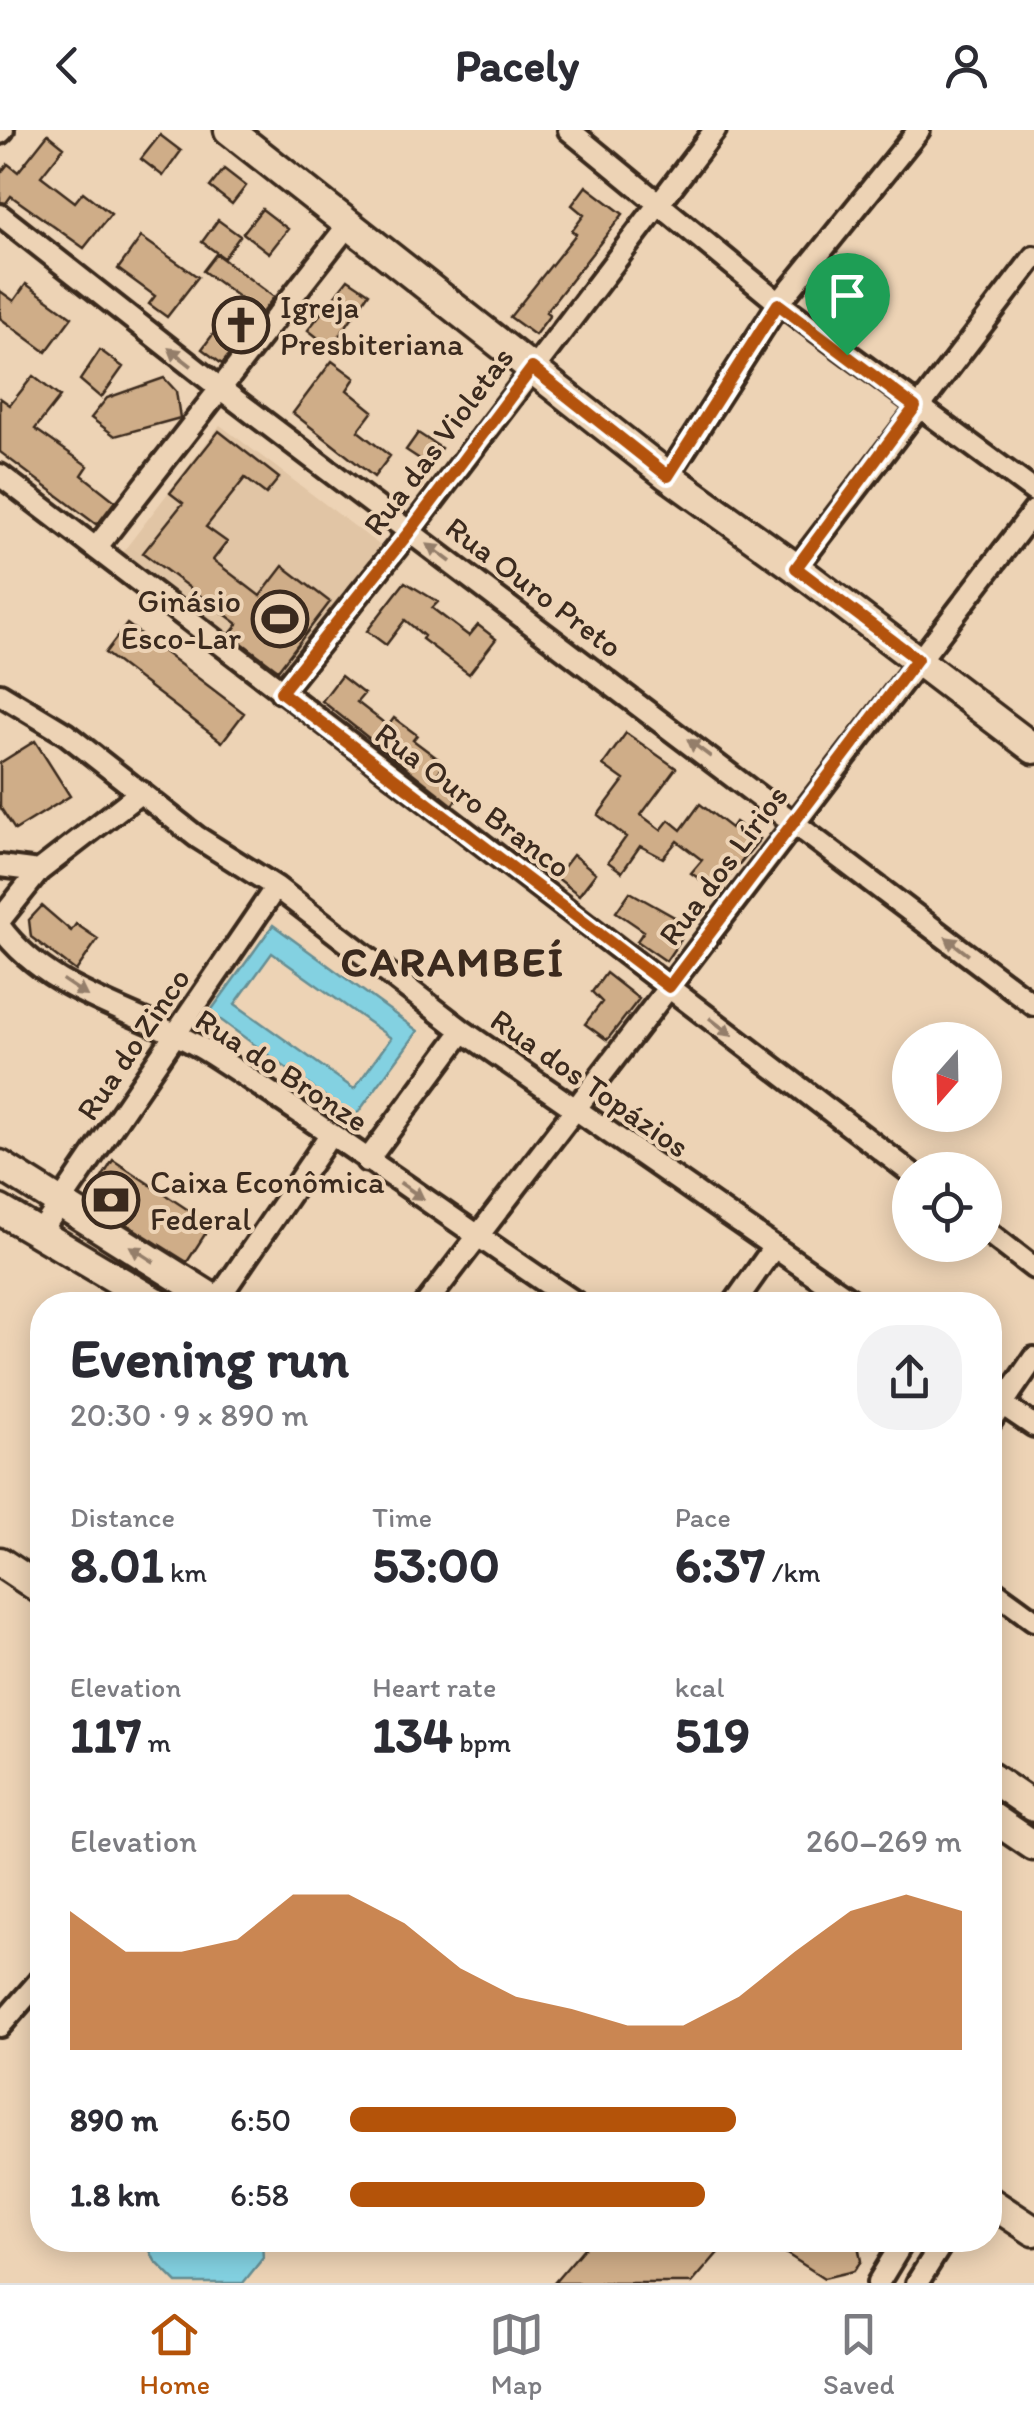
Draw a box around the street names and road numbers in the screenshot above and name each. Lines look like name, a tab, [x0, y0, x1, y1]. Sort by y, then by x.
street label: Rua das Violetas	[355, 339, 521, 543]
street label: Rua Ouro Preto	[438, 508, 630, 666]
street label: Rua Ouro Branco	[368, 714, 578, 886]
street label: Rua dos Lírios	[650, 777, 796, 953]
street label: Rua do Zinco	[68, 960, 198, 1128]
street label: Rua do Bronze	[188, 1000, 376, 1140]
street label: Rua dos Topázios	[483, 1000, 697, 1166]

